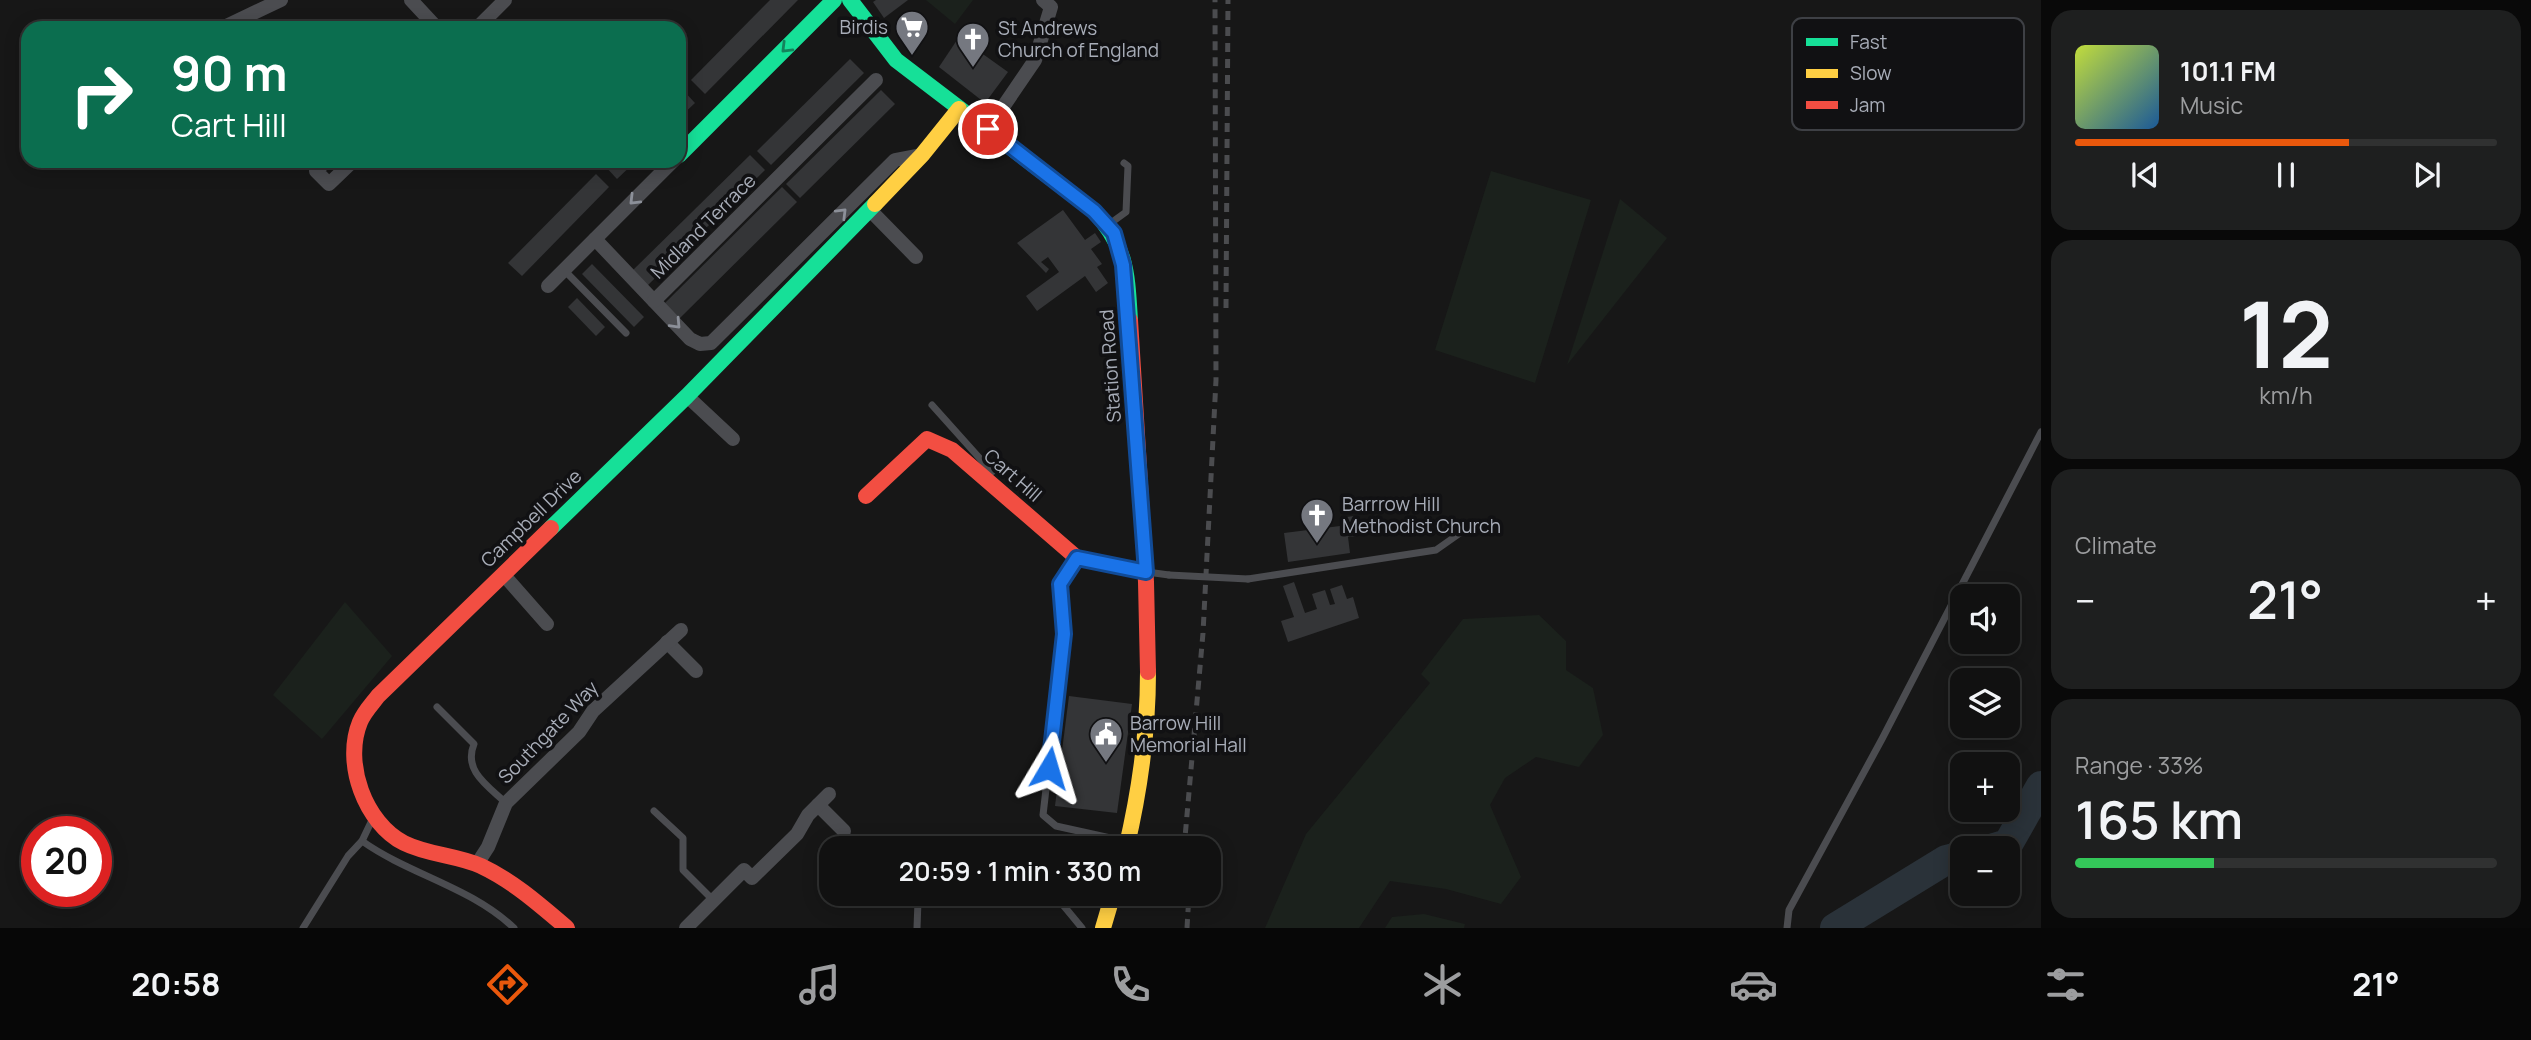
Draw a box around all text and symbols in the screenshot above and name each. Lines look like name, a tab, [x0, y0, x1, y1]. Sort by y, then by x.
supermarket icon: Birdis	[893, 8, 931, 57]
place label: Birdis	[840, 14, 888, 40]
place label: St Andrews Church of England	[998, 15, 1159, 63]
legend	[1792, 18, 2024, 130]
church icon: St Andrews Church of England	[954, 20, 992, 69]
text: Fast	[1850, 29, 1887, 55]
text: 90 m	[171, 39, 288, 106]
one-way arrow	[781, 40, 794, 53]
icon: right	[56, 49, 147, 140]
text: 101.1 FM	[2180, 53, 2276, 89]
text: Slow	[1850, 60, 1892, 86]
text: Music	[2180, 89, 2243, 121]
text: Jam	[1850, 92, 1885, 118]
pin	[958, 99, 1018, 159]
text: Cart Hill	[171, 103, 287, 147]
icon: arrive	[969, 110, 1007, 148]
icon: previous	[2126, 156, 2164, 194]
icon: pause	[2267, 156, 2305, 194]
icon: next	[2408, 156, 2446, 194]
street label: Midland Terrace	[645, 168, 761, 284]
one-way arrow	[630, 192, 642, 204]
one-way arrow	[833, 208, 846, 221]
text: 12	[2239, 271, 2333, 395]
street label: Station Road	[1093, 309, 1127, 423]
one-way arrow	[667, 316, 680, 329]
text: km/h	[2259, 379, 2313, 411]
street label: Cart Hill	[979, 443, 1047, 507]
street label: Campbell Drive	[475, 463, 587, 573]
place label: Barrrow Hill Methodist Church	[1342, 491, 1501, 539]
church icon: Barrrow Hill Methodist Church	[1298, 496, 1336, 545]
text: Climate	[2075, 529, 2157, 561]
text: 21°	[2247, 564, 2323, 635]
text: −	[2075, 574, 2096, 626]
text: +	[2475, 574, 2497, 626]
map controls	[1950, 584, 2020, 906]
button: sound	[1950, 584, 2020, 654]
button: layers	[1950, 668, 2020, 738]
street label: Southgate Way	[492, 675, 604, 789]
place label: Barrow Hill Memorial Hall	[1130, 710, 1247, 758]
public building icon: Barrow Hill Memorial Hall	[1087, 715, 1125, 764]
position arrow	[1012, 731, 1086, 805]
text: Range · 33%	[2075, 749, 2204, 781]
button: +	[1950, 752, 2020, 822]
text: 165 km	[2075, 784, 2243, 855]
speed limit sign: 20	[21, 816, 112, 907]
button: −	[1950, 836, 2020, 906]
text: 20:59 · 1 min · 330 m	[899, 853, 1141, 889]
icon: directions	[483, 960, 532, 1009]
icon: music	[795, 960, 844, 1009]
icon: phone	[1106, 960, 1155, 1009]
icon: climate	[1418, 960, 1467, 1009]
icon: car	[1729, 960, 1778, 1009]
icon: filters	[2041, 960, 2090, 1009]
text: 20:58	[131, 962, 221, 1006]
text: 21°	[2352, 962, 2400, 1006]

